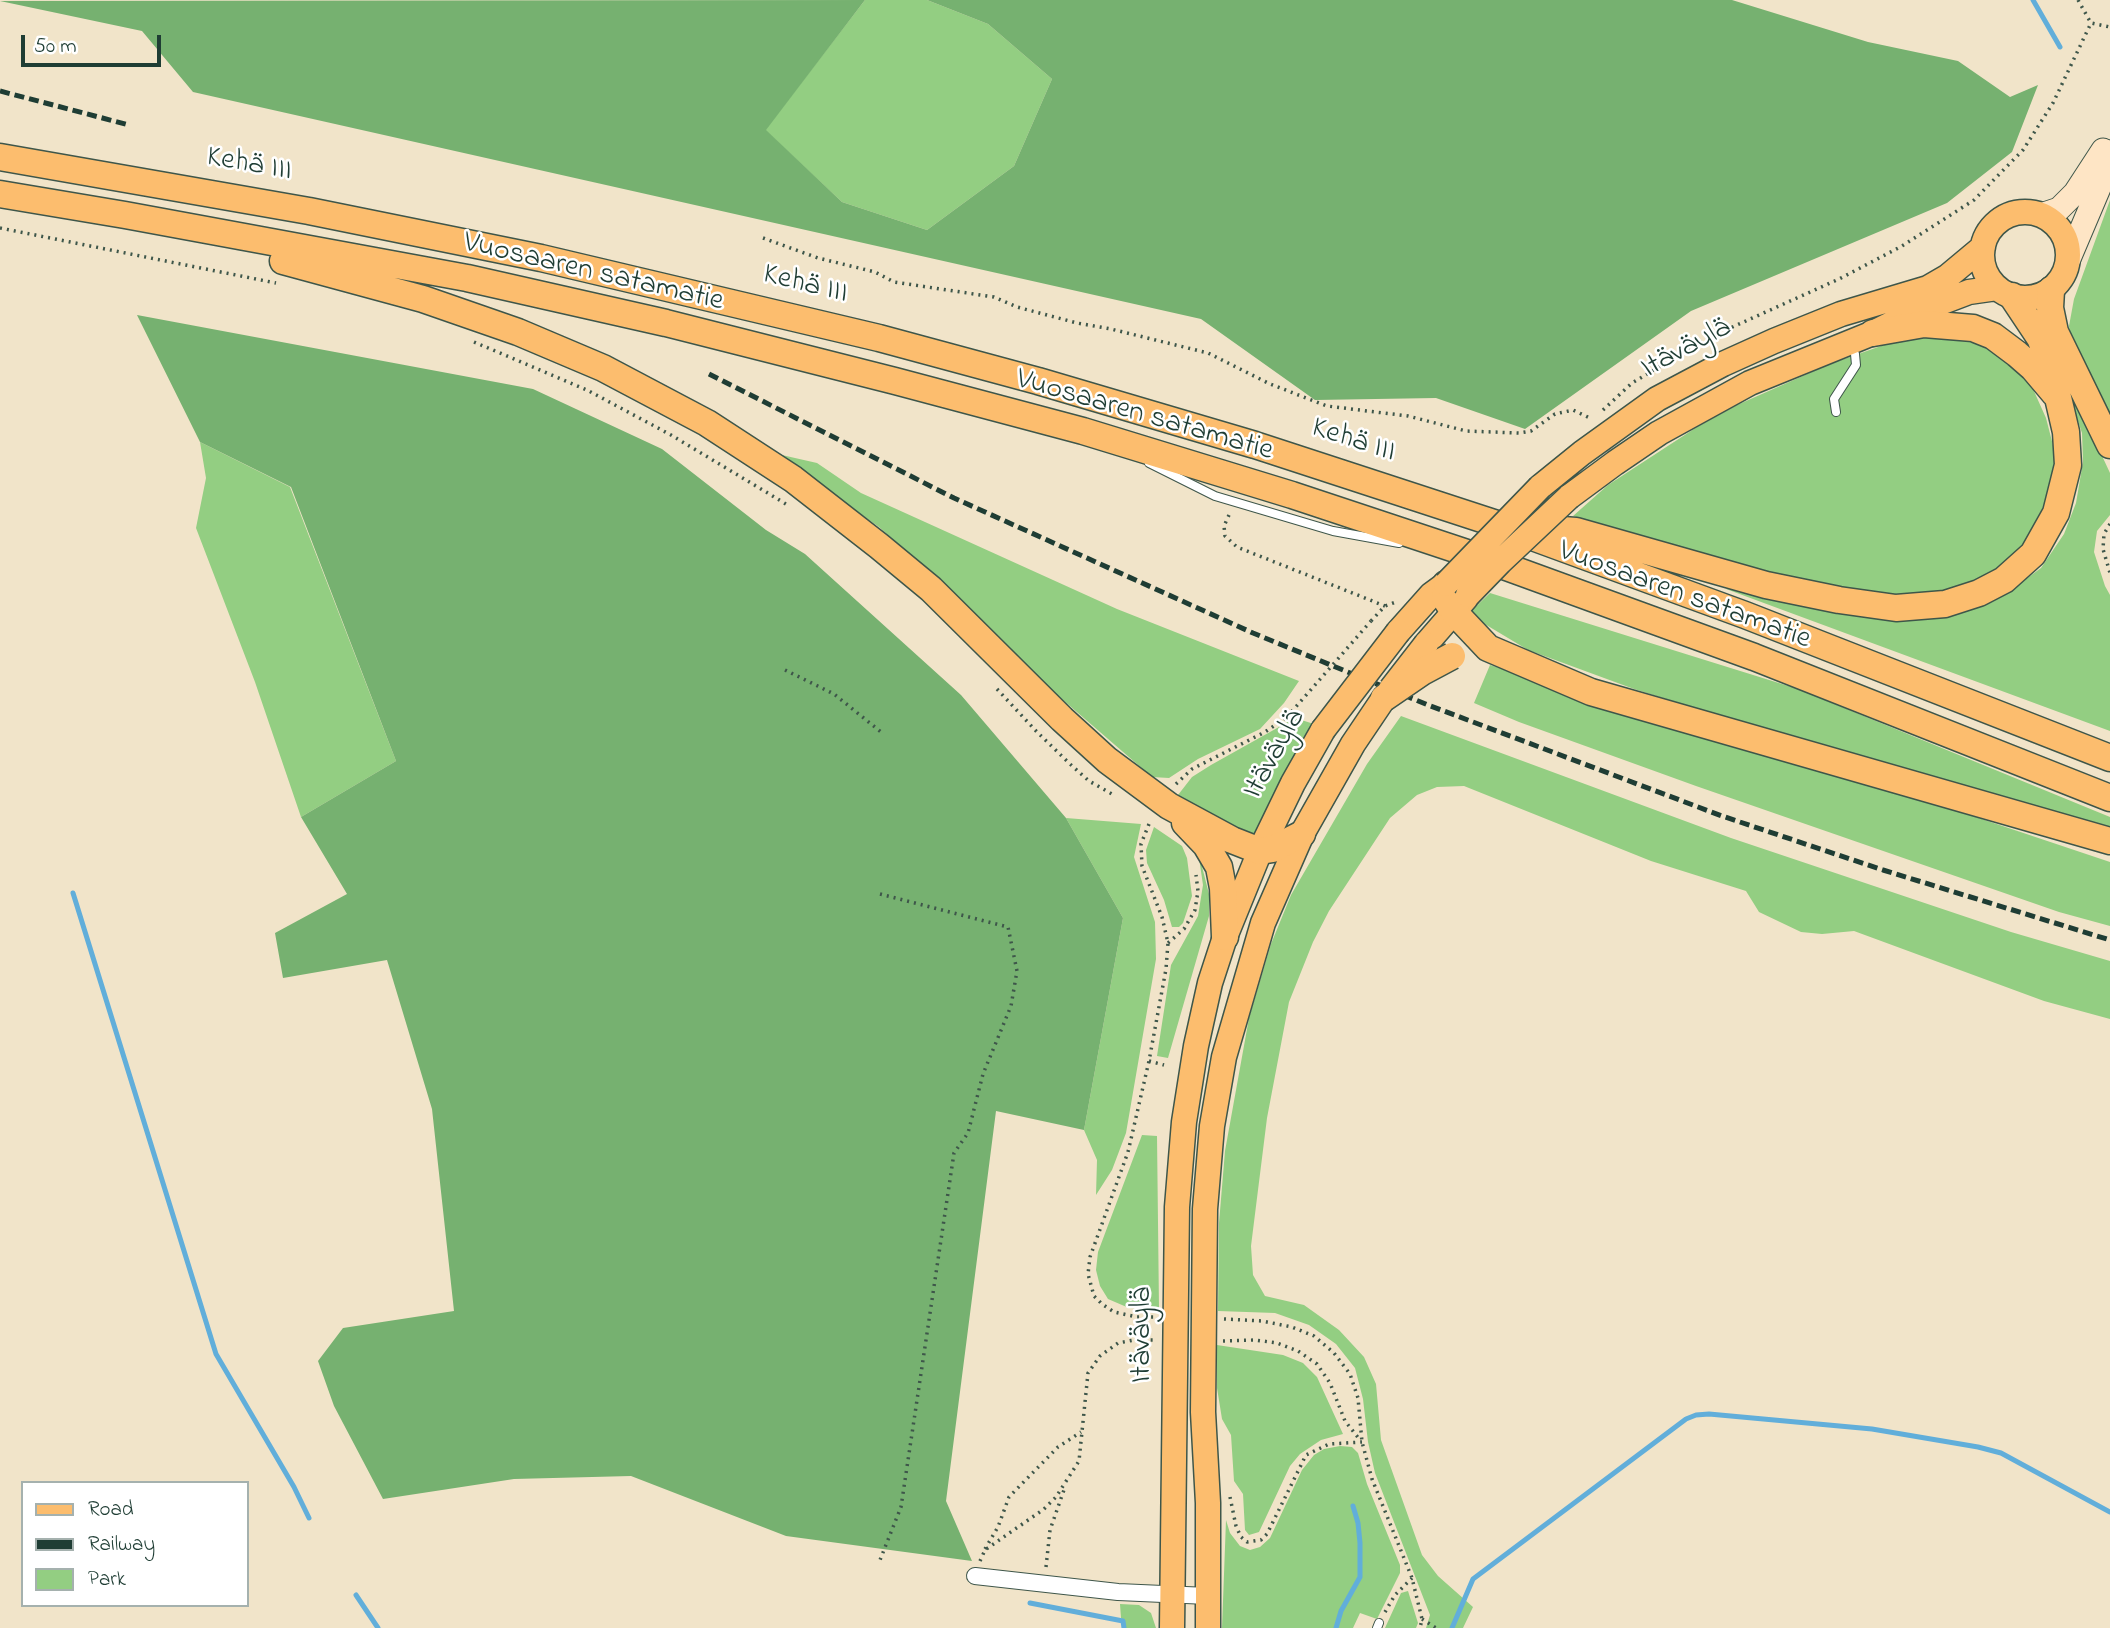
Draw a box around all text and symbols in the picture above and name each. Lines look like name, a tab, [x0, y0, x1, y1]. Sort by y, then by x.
scale bar	[24, 21, 164, 65]
text: 50 m	[34, 32, 77, 62]
street label: Kehä III	[203, 141, 295, 191]
street label: Vuosaaren satamatie	[460, 227, 726, 321]
street label: Kehä III	[759, 258, 851, 314]
street label: Itäväylä	[1636, 312, 1738, 388]
street label: Vuosaaren satamatie	[1011, 363, 1277, 471]
street label: Kehä III	[1307, 412, 1399, 472]
street label: Vuosaaren satamatie	[1553, 535, 1815, 659]
street label: Itäväylä	[1237, 704, 1315, 806]
street label: Itäväylä	[1126, 1287, 1162, 1383]
legend	[21, 1481, 248, 1607]
text: Road	[88, 1495, 134, 1525]
text: Railway	[88, 1530, 155, 1560]
text: Park	[88, 1565, 126, 1595]

